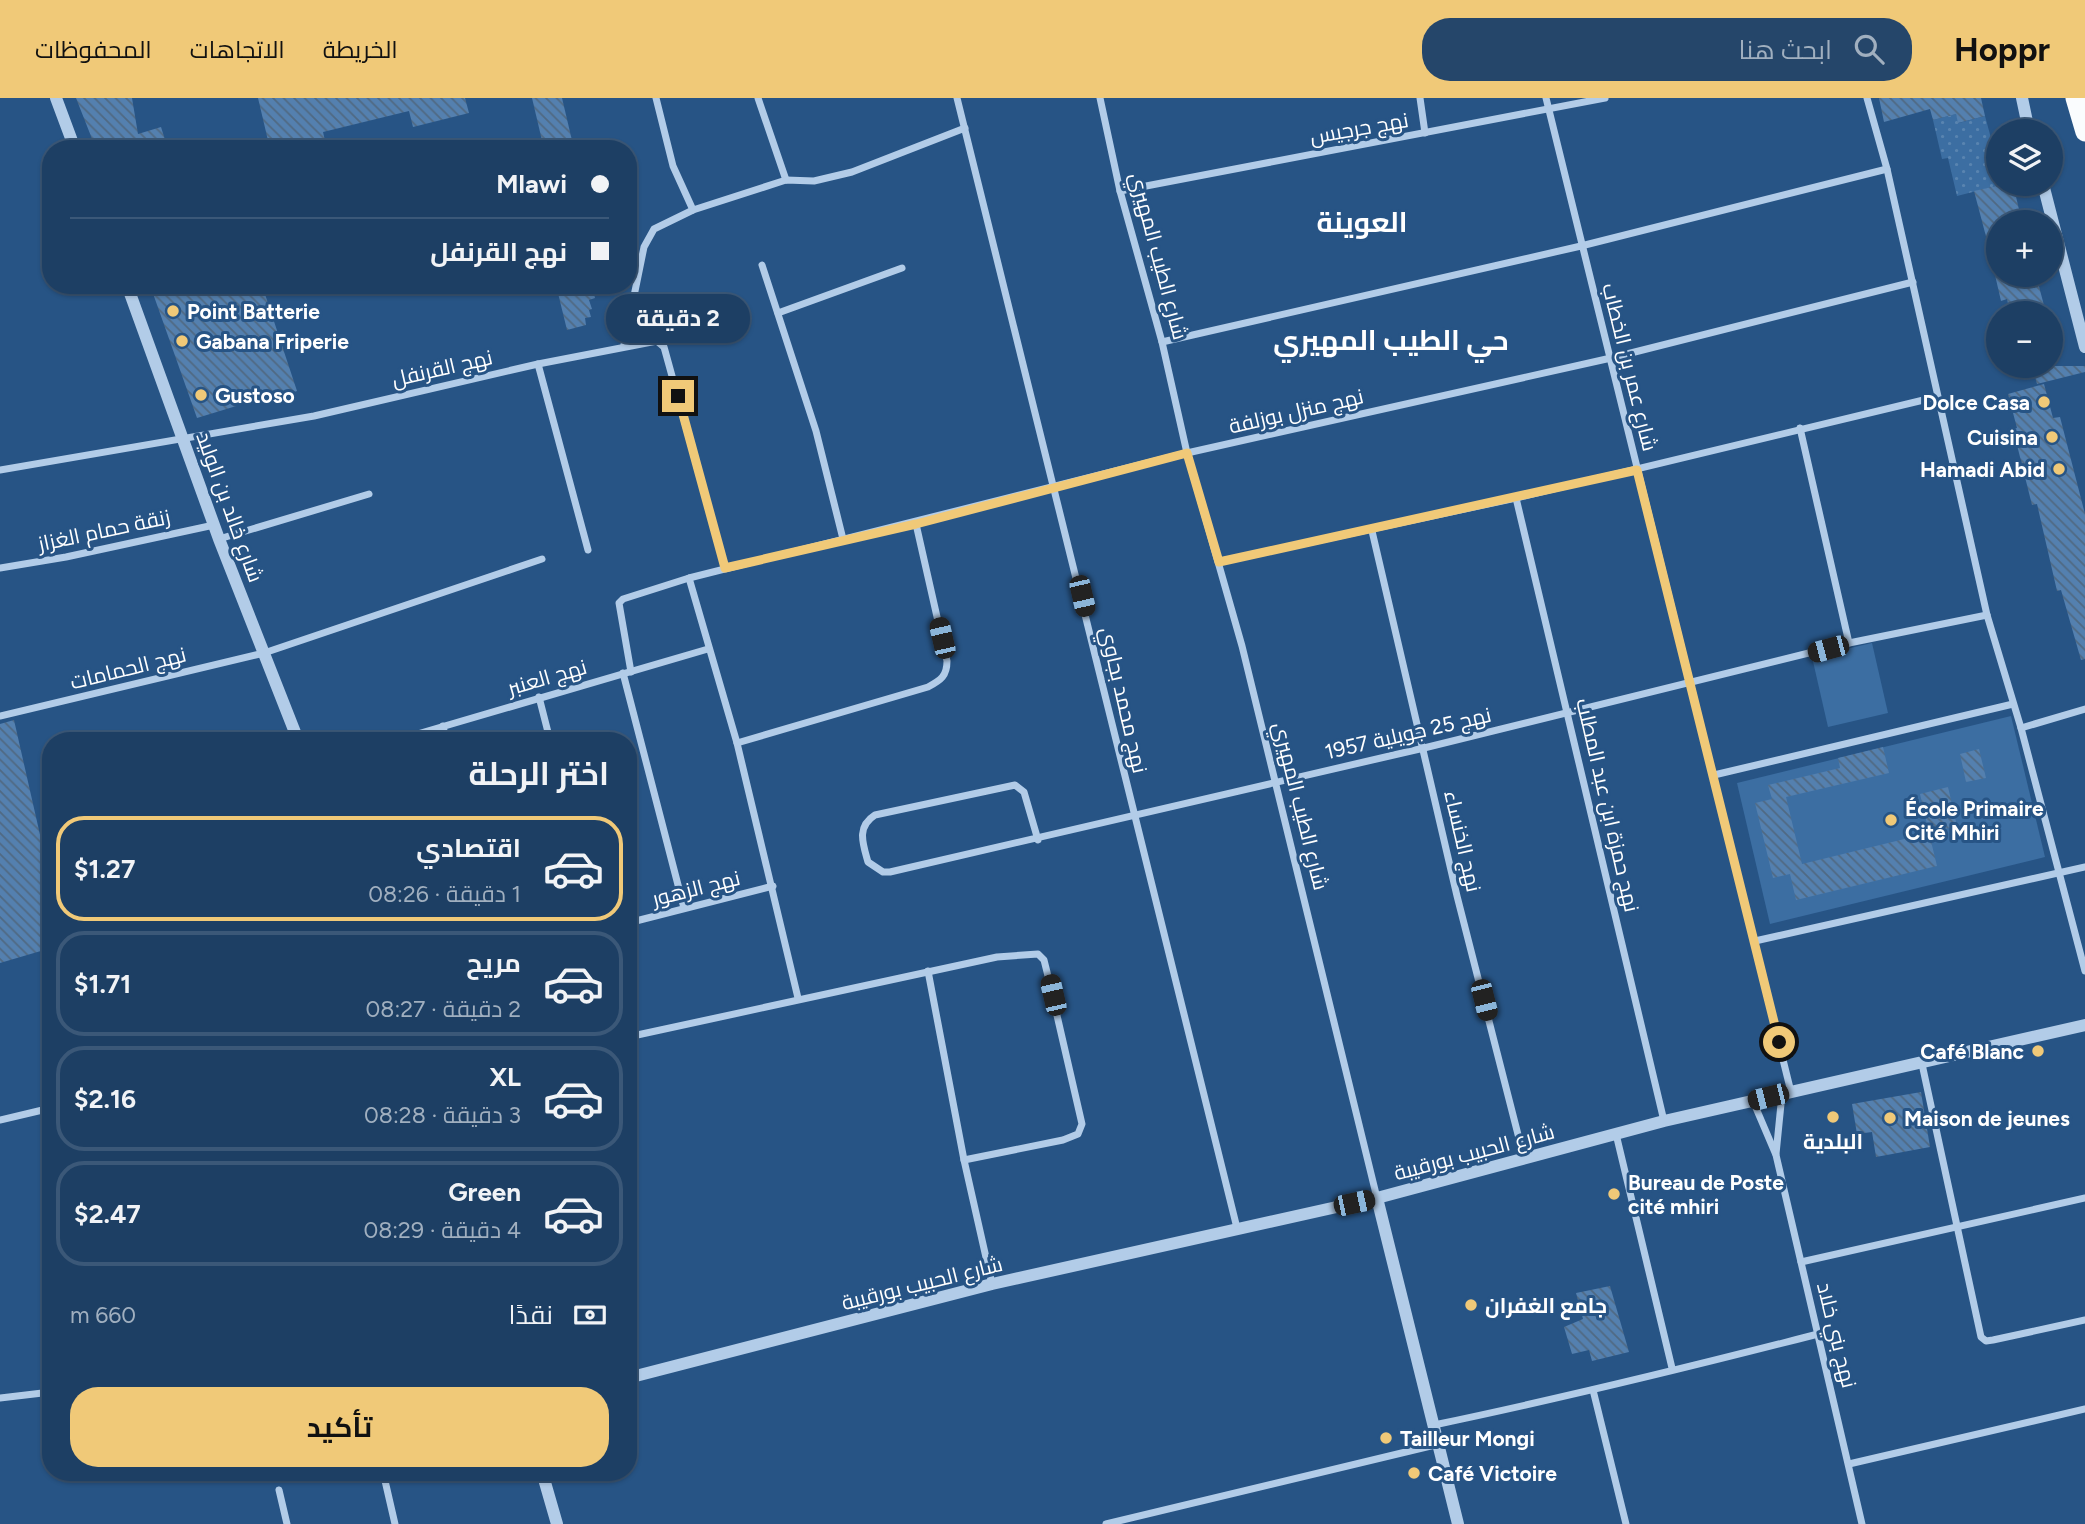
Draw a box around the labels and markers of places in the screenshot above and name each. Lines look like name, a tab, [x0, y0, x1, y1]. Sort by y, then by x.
place label: Point Batterie	[187, 299, 320, 324]
marker: Point Batterie	[165, 303, 181, 319]
place label: Gabana Friperie	[196, 329, 349, 354]
marker: Gabana Friperie	[174, 333, 190, 349]
place label: Gustoso	[215, 383, 295, 408]
marker: Gustoso	[193, 387, 209, 403]
place label: Dolce Casa	[1922, 390, 2030, 415]
marker: Dolce Casa	[2036, 394, 2052, 410]
place label: Cuisina	[1967, 425, 2038, 450]
marker: Cuisina	[2044, 429, 2060, 445]
place label: Hamadi Abid	[1920, 457, 2045, 482]
marker: Hamadi Abid	[2051, 461, 2067, 477]
place label: École Primaire Cité Mhiri	[1905, 796, 2044, 845]
marker: École Primaire Cité Mhiri	[1883, 812, 1899, 828]
place label: Café Blanc	[1920, 1039, 2025, 1064]
marker: Café Blanc	[2030, 1043, 2046, 1059]
place label: Maison de jeunes	[1904, 1106, 2070, 1131]
marker: البلدية	[1825, 1109, 1841, 1125]
marker: Maison de jeunes	[1882, 1110, 1898, 1126]
place label: البلدية	[1803, 1129, 1863, 1154]
place label: Bureau de Poste cité mhiri	[1628, 1170, 1784, 1219]
marker: Bureau de Poste cité mhiri	[1606, 1186, 1622, 1202]
place label: جامع الغفران	[1485, 1293, 1607, 1320]
marker: جامع الغفران	[1463, 1297, 1479, 1313]
place label: Tailleur Mongi	[1400, 1426, 1535, 1451]
marker: Tailleur Mongi	[1378, 1430, 1394, 1446]
place label: Café Victoire	[1428, 1461, 1557, 1486]
marker: Café Victoire	[1406, 1465, 1422, 1481]

